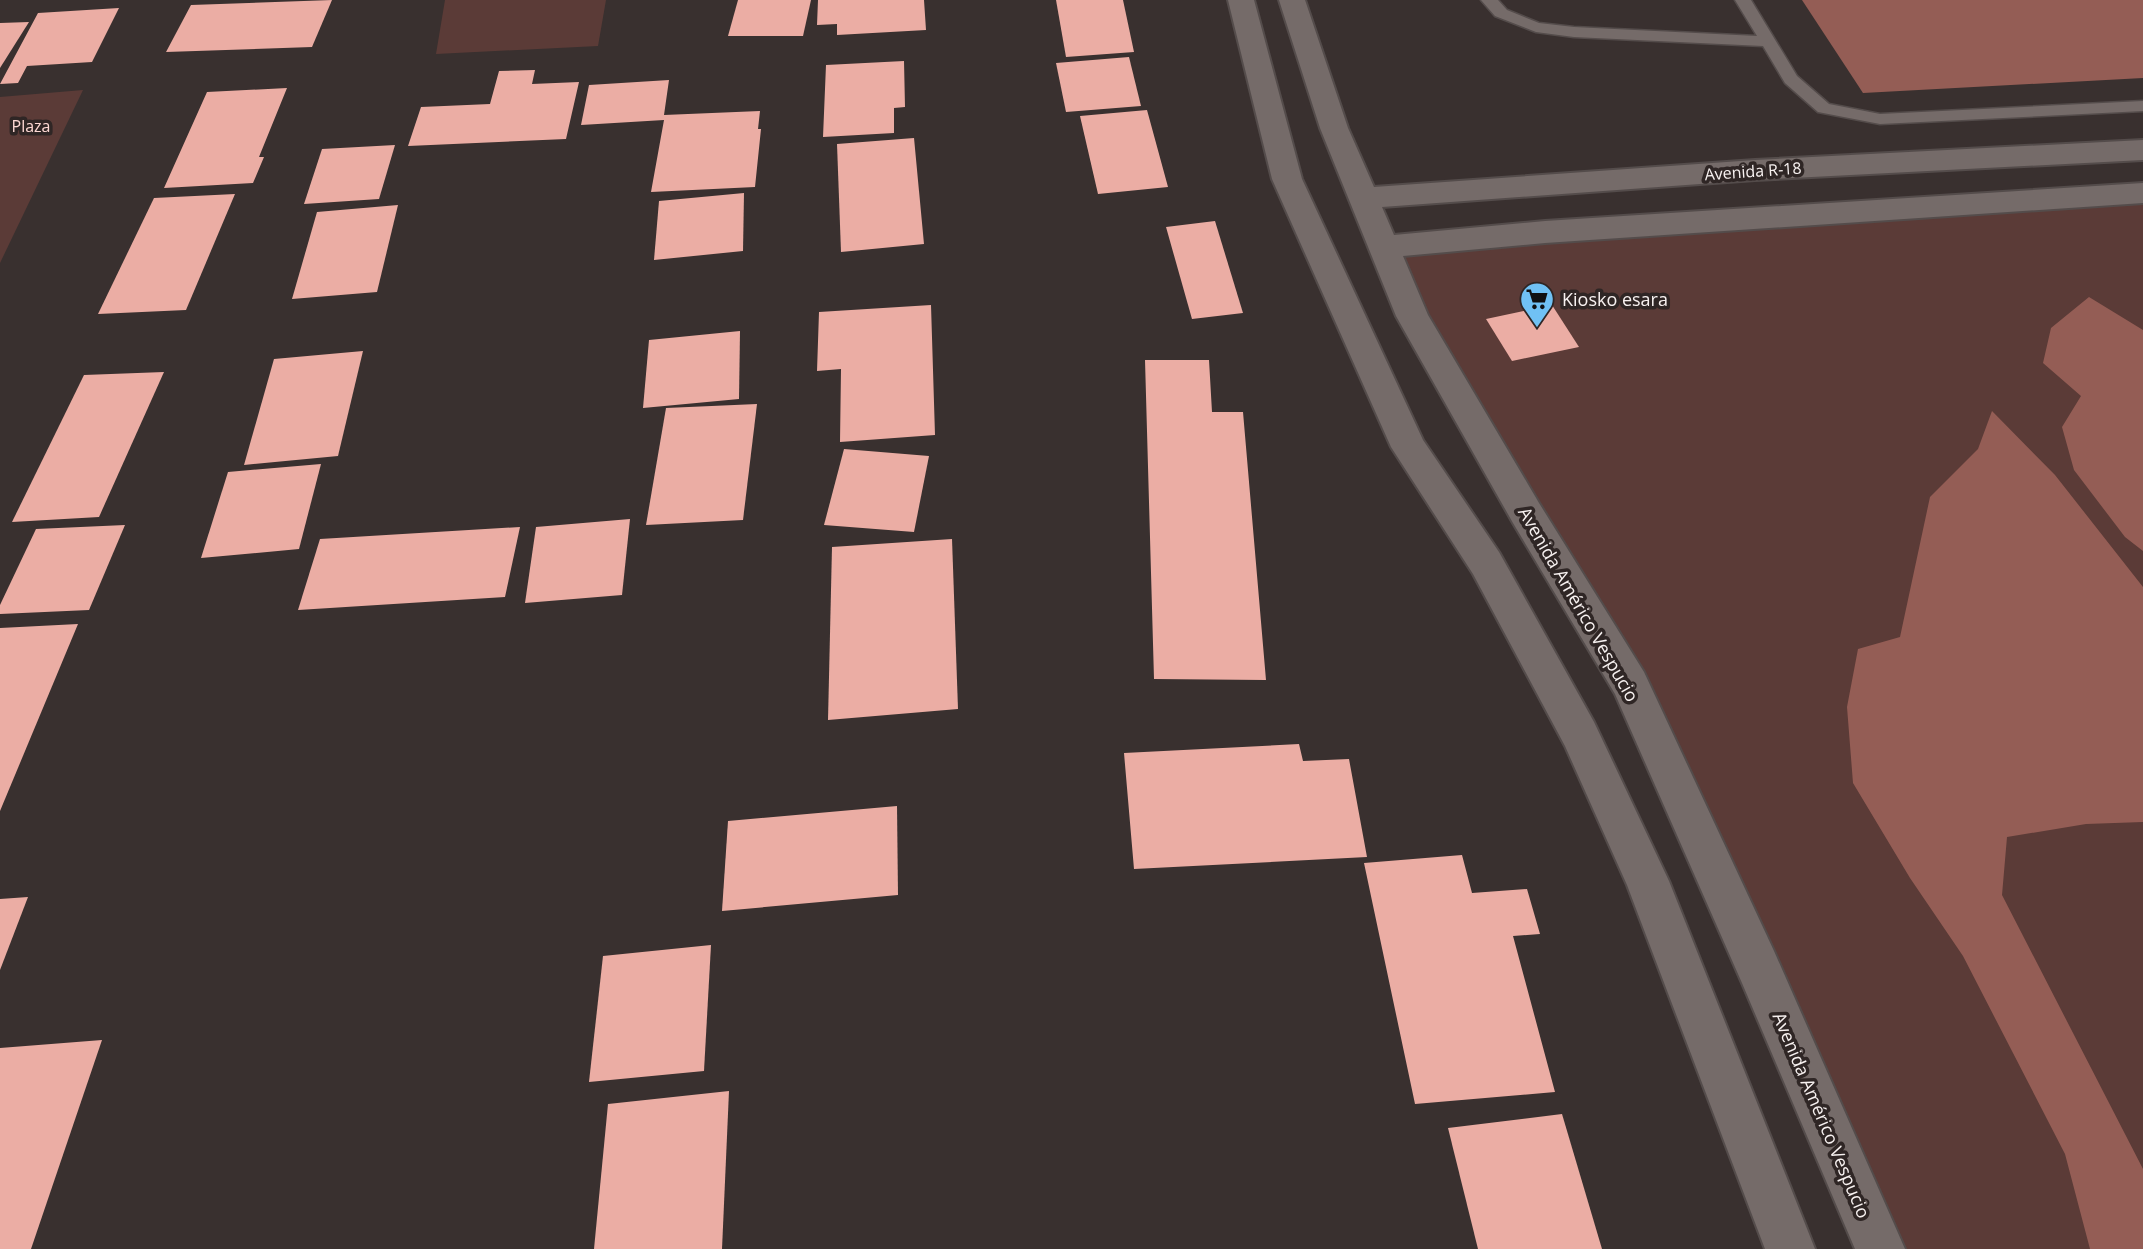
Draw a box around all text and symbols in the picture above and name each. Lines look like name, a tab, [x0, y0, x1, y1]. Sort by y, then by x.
park label: Plaza	[12, 115, 50, 137]
street label: Avenida R-18	[1704, 157, 1802, 185]
supermarket icon: Kiosko esara	[1518, 280, 1556, 329]
place label: Kiosko esara	[1562, 287, 1668, 311]
street label: Avenida Américo Vespucio	[1513, 502, 1645, 706]
street label: Avenida Américo Vespucio	[1768, 1008, 1876, 1222]

